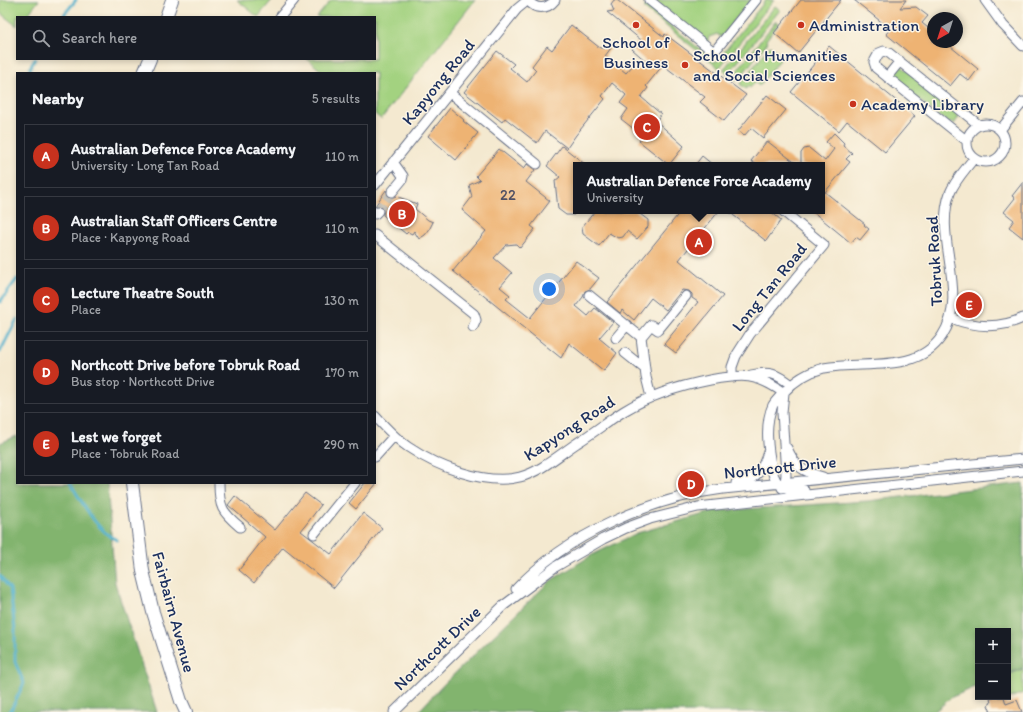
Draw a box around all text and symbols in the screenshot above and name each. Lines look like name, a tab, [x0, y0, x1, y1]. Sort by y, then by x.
north arrow	[927, 12, 963, 48]
place label: Administration	[809, 15, 919, 35]
search box	[16, 16, 376, 60]
marker: School of Business	[631, 20, 641, 30]
marker: Administration	[796, 20, 806, 30]
icon: search	[30, 27, 52, 49]
text: Search here	[62, 29, 137, 47]
place label: School of Business	[602, 32, 670, 72]
street label: Kapyong Road	[397, 35, 479, 129]
place label: School of Humanities and Social Sciences	[693, 45, 848, 85]
marker: School of Humanities and Social Sciences	[680, 60, 690, 70]
text: Nearby	[32, 88, 84, 108]
text: 5 results	[312, 91, 360, 106]
place label: Academy Library	[861, 94, 984, 114]
marker: Academy Library	[848, 99, 858, 109]
pin: C	[634, 112, 660, 142]
text: Australian Defence Force Academy	[71, 140, 296, 158]
text: A	[42, 149, 50, 164]
text: 110 m	[325, 149, 359, 164]
text: University · Long Tan Road	[71, 158, 219, 173]
popup	[573, 162, 825, 214]
text: Australian Defence Force Academy	[587, 172, 811, 190]
house number: 22	[500, 186, 516, 204]
text: University	[587, 190, 643, 205]
pin: B	[389, 199, 415, 229]
text: Australian Staff Officers Centre	[71, 212, 277, 230]
street label: Tobruk Road	[922, 215, 946, 307]
text: B	[42, 221, 50, 236]
text: 110 m	[325, 221, 359, 236]
pin: A	[686, 227, 712, 257]
text: Place · Kapyong Road	[71, 230, 190, 245]
street label: Long Tan Road	[727, 238, 811, 335]
your location	[539, 279, 559, 299]
text: Lecture Theatre South	[71, 284, 214, 302]
pin: E	[956, 290, 982, 320]
text: C	[42, 293, 50, 308]
text: 130 m	[324, 293, 359, 308]
text: Place	[71, 302, 101, 317]
text: Northcott Drive before Tobruk Road	[71, 356, 300, 374]
text: D	[42, 365, 50, 380]
text: 170 m	[325, 365, 359, 380]
text: Bus stop · Northcott Drive	[71, 374, 215, 389]
street label: Kapyong Road	[520, 391, 618, 465]
text: Lest we forget	[71, 428, 162, 446]
text: E	[42, 437, 50, 452]
text: 290 m	[323, 437, 359, 452]
text: Place · Tobruk Road	[71, 446, 179, 461]
street label: Northcott Drive	[723, 451, 837, 483]
pin: D	[678, 469, 704, 499]
street label: Fairbairn Avenue	[148, 549, 200, 675]
street label: Northcott Drive	[389, 602, 485, 694]
map controls	[975, 628, 1011, 700]
button: +	[975, 628, 1011, 664]
button: −	[975, 664, 1011, 700]

